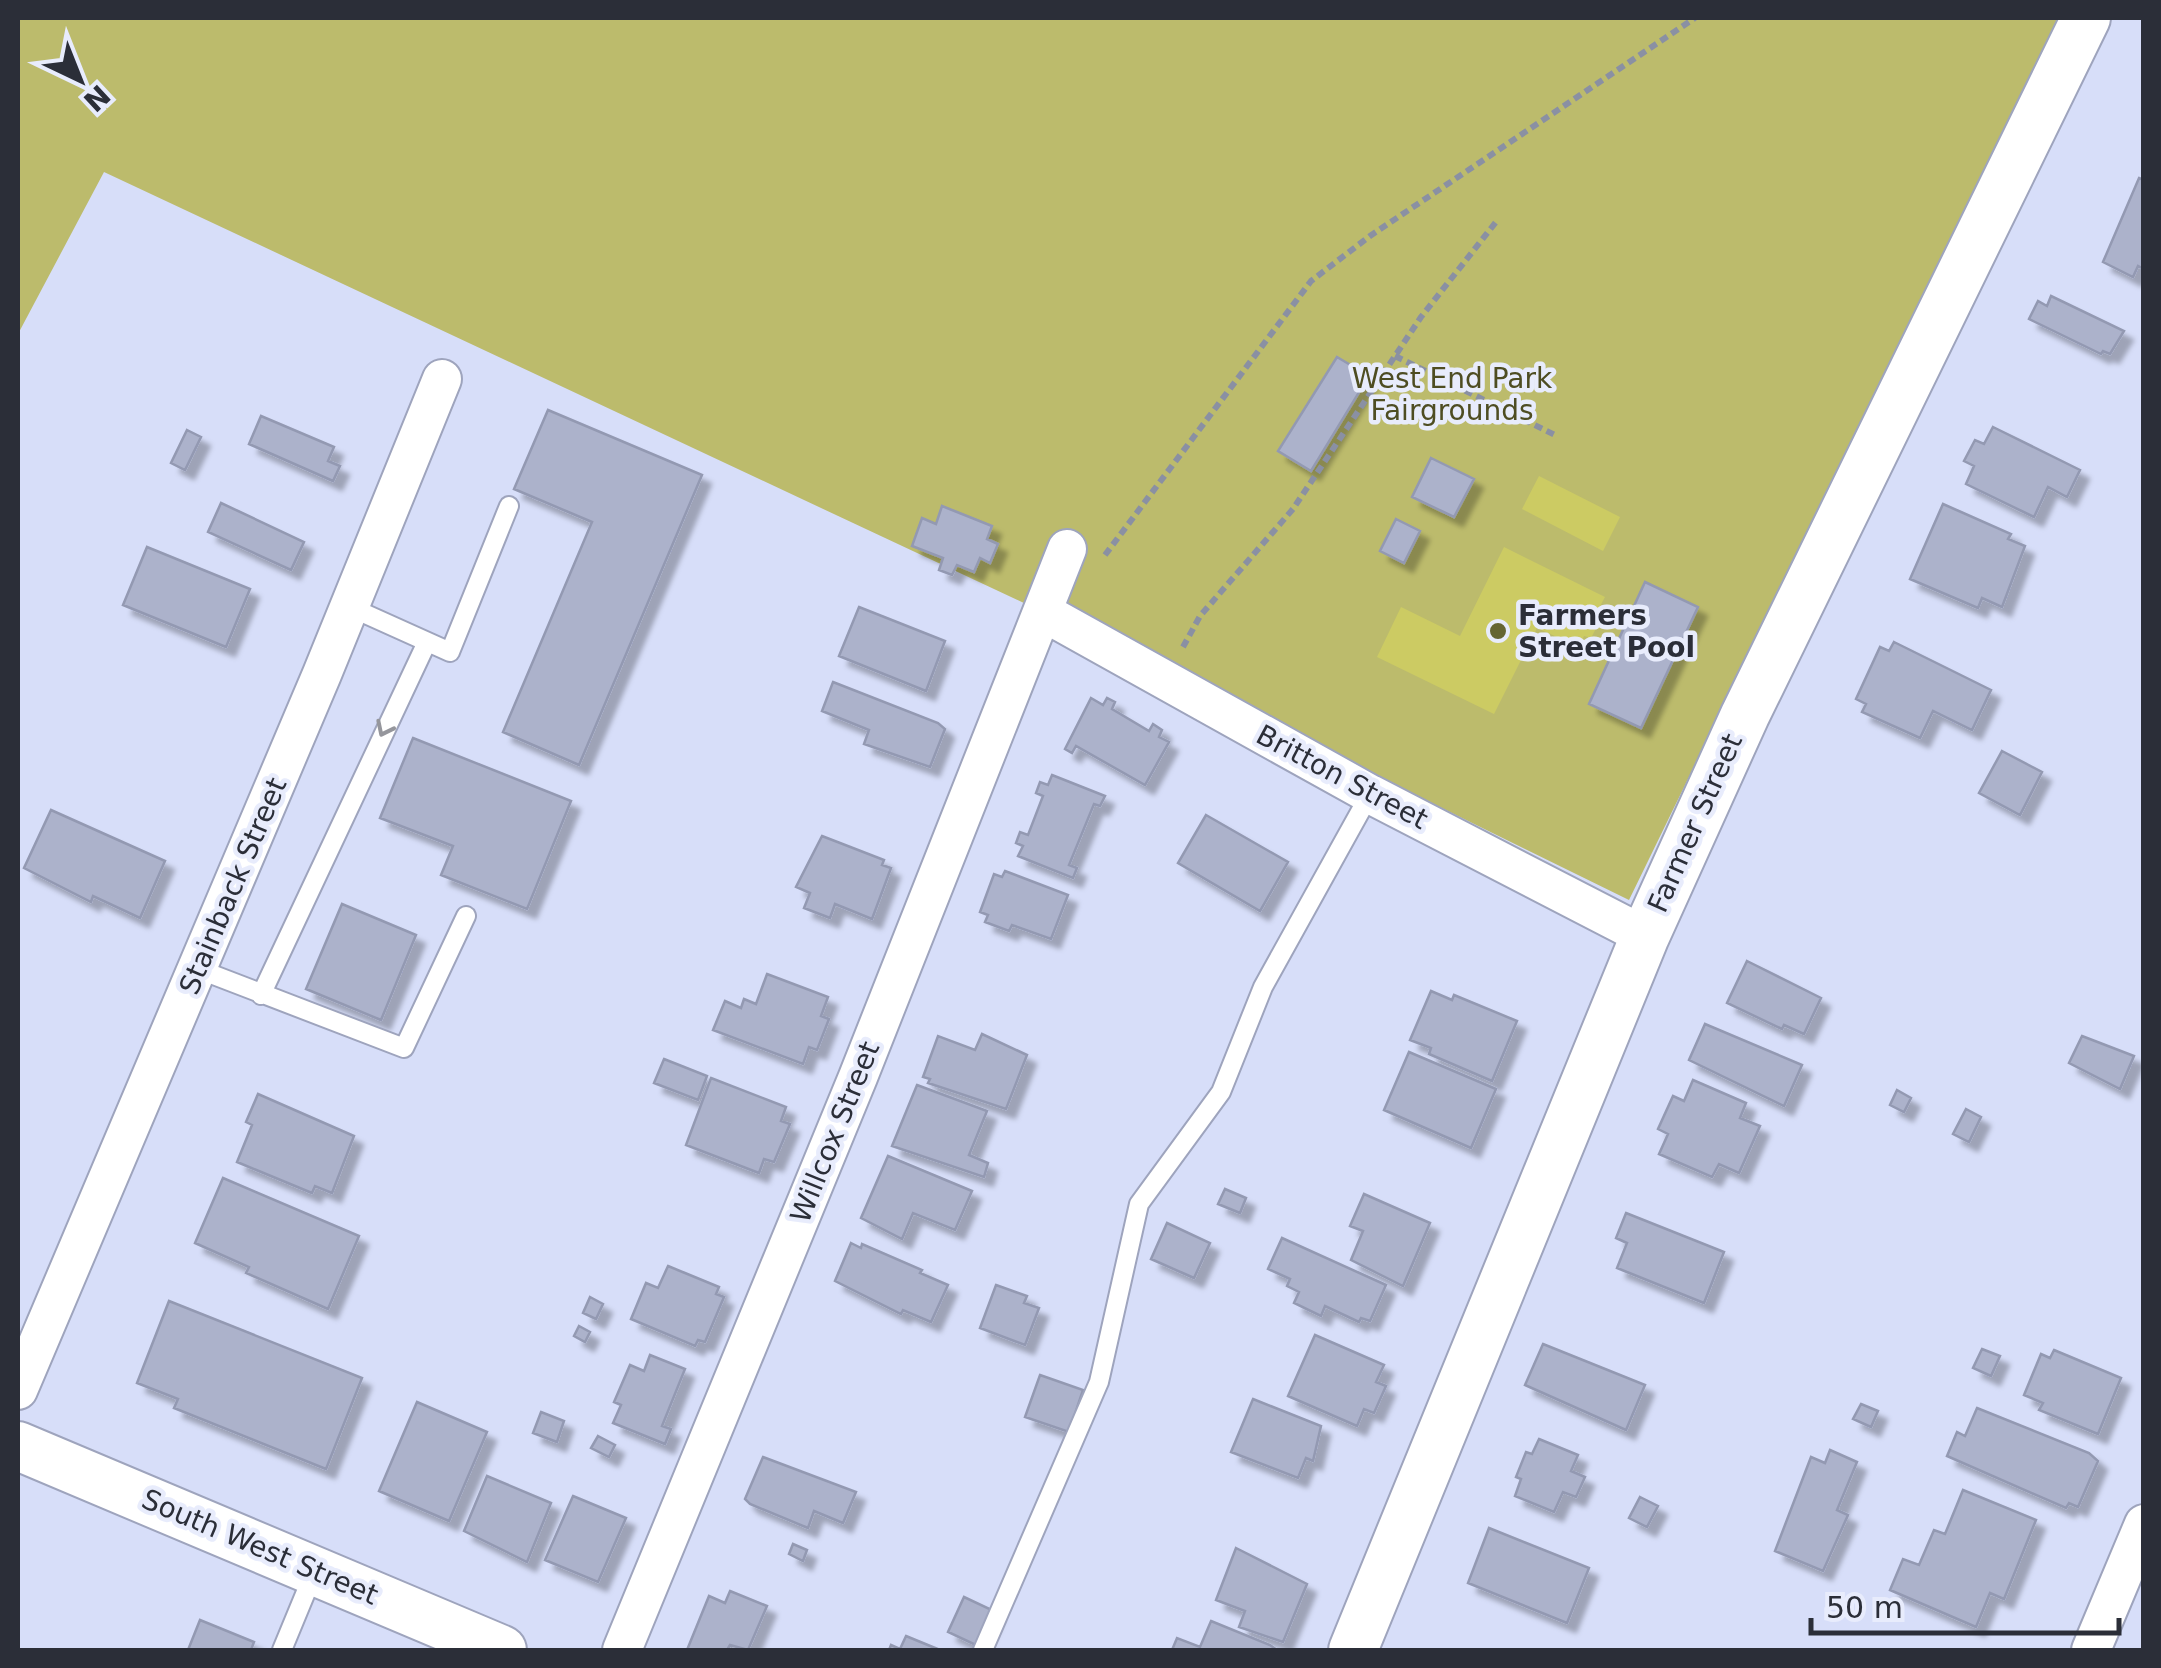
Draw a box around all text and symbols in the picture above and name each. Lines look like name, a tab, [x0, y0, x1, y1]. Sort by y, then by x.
north arrow	[30, 30, 130, 130]
text: N	[77, 78, 117, 118]
park label: West End Park Fairgrounds	[1352, 362, 1553, 427]
place label: Farmers Street Pool	[1518, 599, 1695, 664]
marker: Farmers Street Pool	[1487, 620, 1509, 642]
street label: Britton Street	[1251, 718, 1433, 836]
one-way arrow	[377, 719, 397, 737]
street label: Farmer Street	[1641, 729, 1749, 917]
street label: Stainback Street	[172, 773, 294, 999]
street label: Willcox Street	[784, 1037, 886, 1227]
street label: South West Street	[137, 1482, 383, 1612]
scale bar	[1811, 1573, 2118, 1635]
text: 50 m	[1826, 1590, 1903, 1625]

